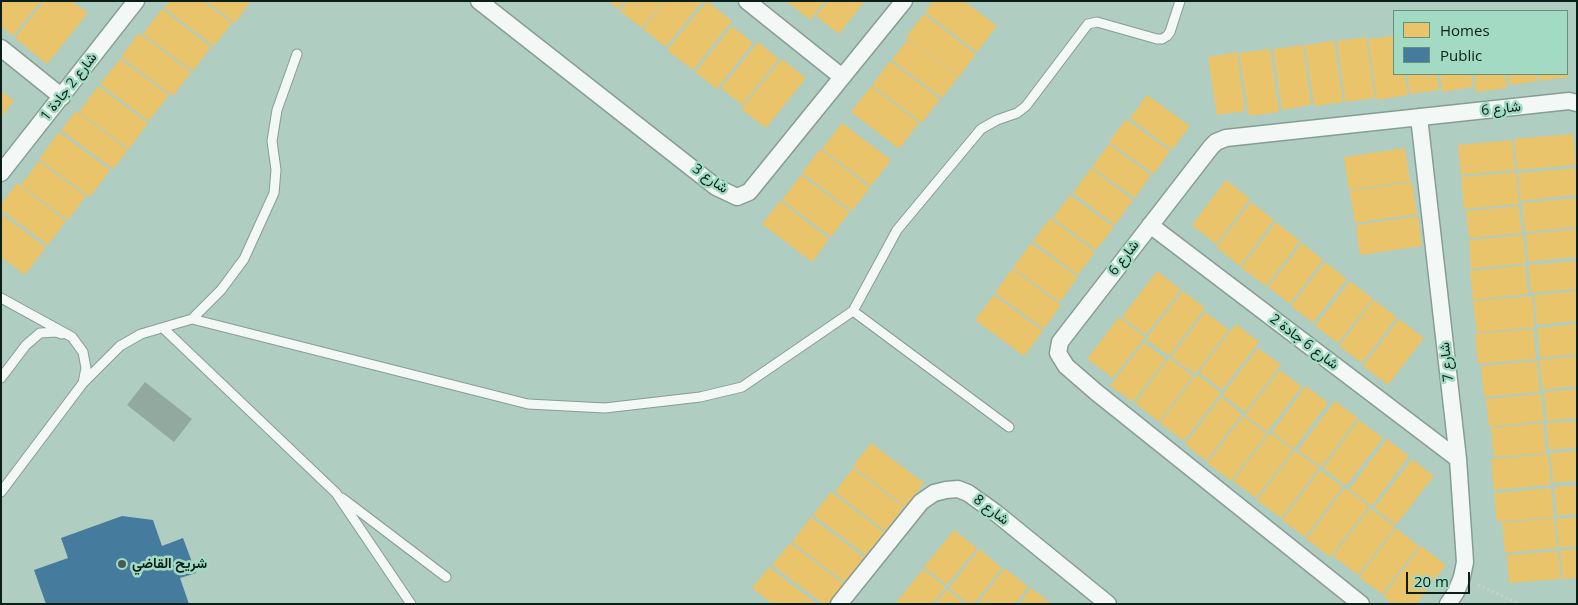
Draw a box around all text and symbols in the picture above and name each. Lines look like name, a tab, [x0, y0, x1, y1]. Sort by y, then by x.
legend	[1393, 10, 1568, 75]
text: Homes	[1440, 20, 1490, 40]
text: Public	[1440, 45, 1482, 65]
street label: شارع 2 جادة 1	[37, 50, 101, 124]
street label: شارع 6	[1480, 99, 1522, 119]
street label: شارع 3	[689, 161, 731, 197]
street label: شارع 6	[1105, 237, 1143, 279]
street label: شارع 6 جادة 2	[1266, 311, 1342, 373]
street label: شارع 7	[1437, 341, 1457, 383]
street label: شارع 8	[970, 491, 1012, 529]
place label: شريح القاضي	[132, 556, 207, 572]
marker: شريح القاضي	[116, 558, 128, 570]
scale bar	[1408, 562, 1472, 594]
text: 20 m	[1414, 571, 1449, 591]

